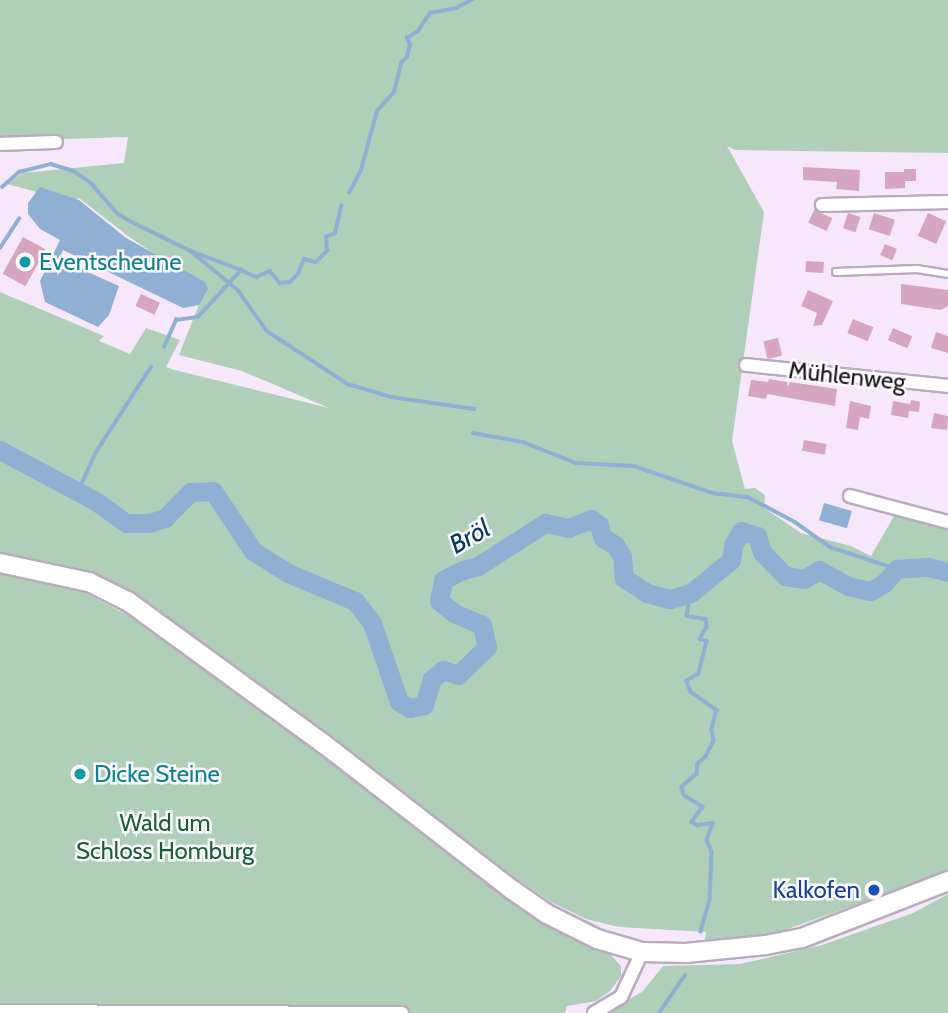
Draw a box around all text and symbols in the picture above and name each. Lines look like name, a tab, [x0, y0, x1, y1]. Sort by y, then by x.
place label: Eventscheune	[39, 248, 182, 276]
marker: Eventscheune	[17, 254, 33, 270]
street label: Mühlenweg	[787, 356, 907, 396]
water label: Bröl	[444, 513, 496, 561]
place label: Dicke Steine	[94, 760, 220, 788]
marker: Dicke Steine	[72, 766, 88, 782]
park label: Wald um Schloss Homburg	[76, 809, 254, 865]
place label: Kalkofen	[773, 876, 860, 904]
marker: Kalkofen	[866, 882, 882, 898]

